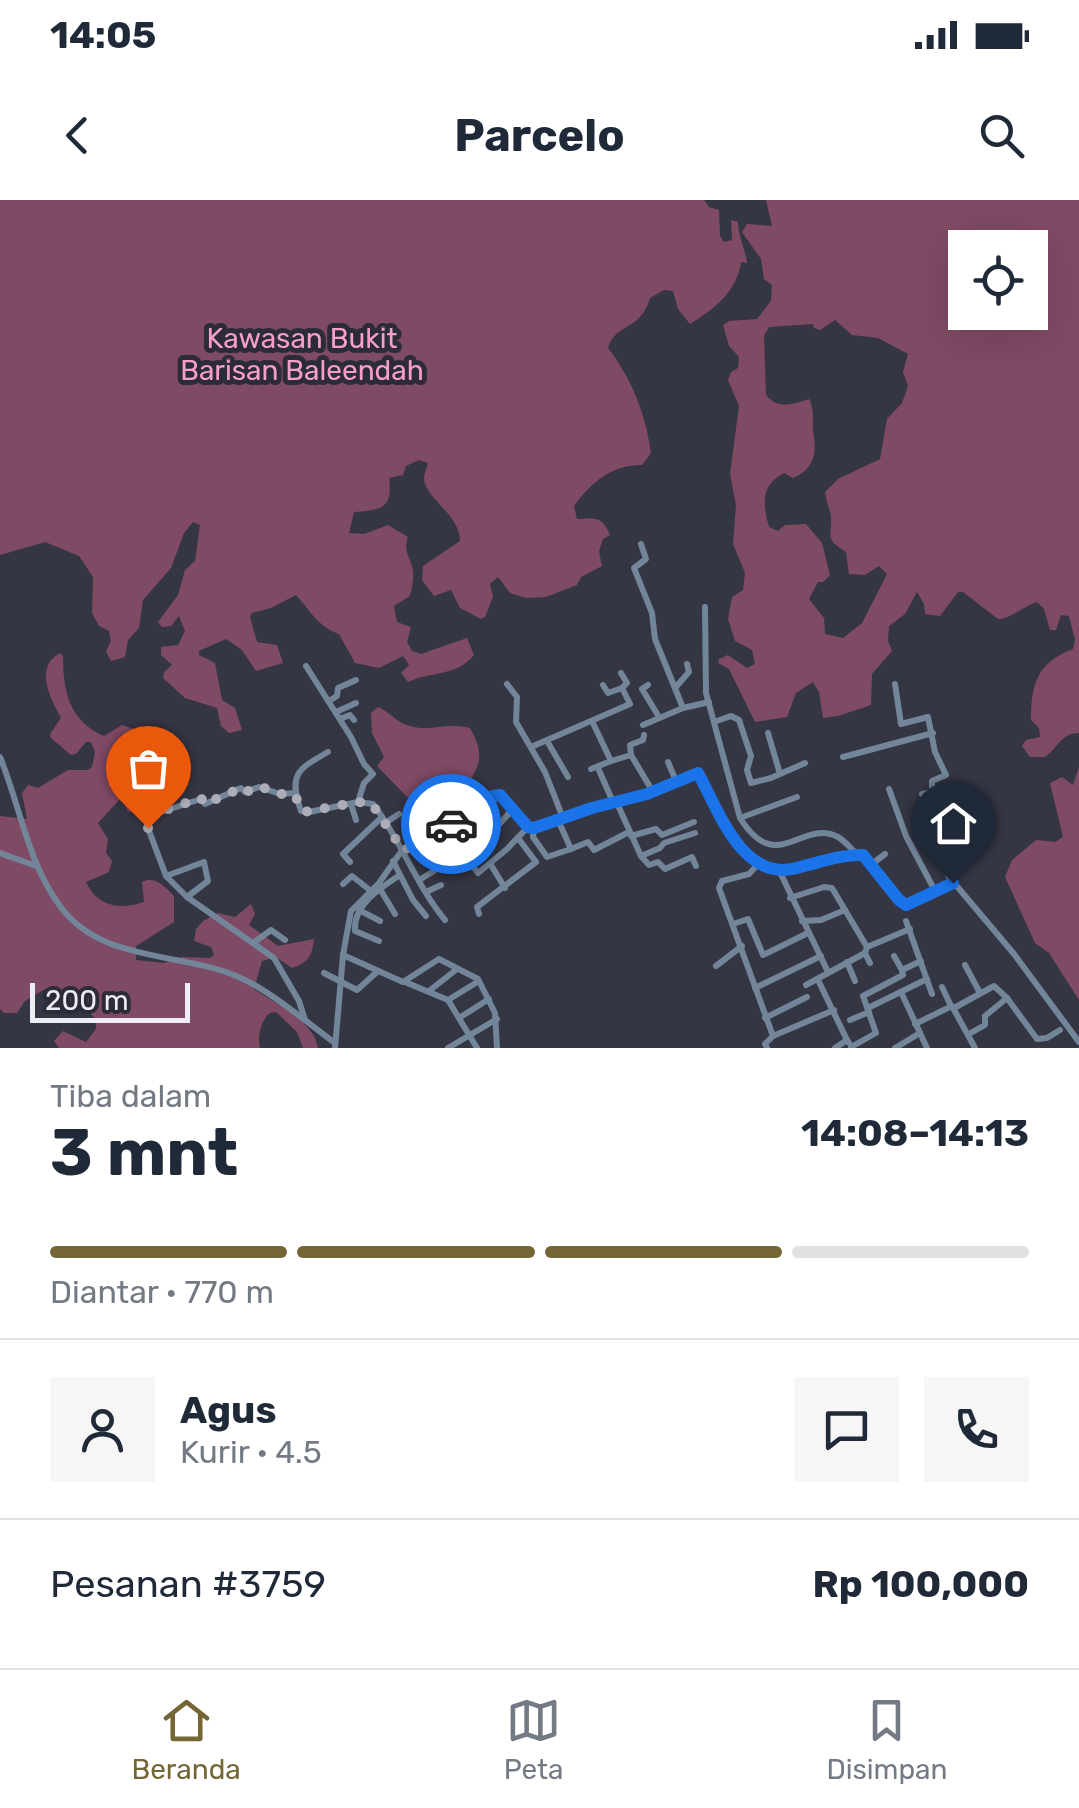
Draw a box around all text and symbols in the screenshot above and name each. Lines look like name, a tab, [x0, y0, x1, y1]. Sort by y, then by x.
text: 14:05	[50, 12, 156, 58]
icon: back	[50, 108, 105, 163]
icon: search	[974, 108, 1029, 163]
text: Parcelo	[454, 109, 625, 162]
map controls	[948, 230, 1048, 330]
button: locate	[948, 230, 1048, 330]
park label: Kawasan Bukit Barisan Baleendah	[180, 322, 424, 387]
pin	[106, 726, 191, 829]
icon: bag	[121, 741, 176, 796]
courier	[401, 774, 501, 874]
pin	[911, 781, 996, 884]
icon: home	[926, 796, 981, 851]
icon: car	[424, 797, 479, 852]
scale bar	[30, 978, 190, 1023]
text: 200 m	[45, 984, 129, 1017]
text: Tiba dalam	[50, 1077, 211, 1115]
text: 14:08–14:13	[801, 1110, 1029, 1156]
text: 3 mnt	[50, 1114, 238, 1191]
text: Diantar · 770 m	[50, 1273, 274, 1311]
button: person	[50, 1377, 155, 1482]
button: chat	[794, 1377, 899, 1482]
button: phone	[924, 1377, 1029, 1482]
text: Agus	[180, 1387, 276, 1433]
text: Kurir · 4.5	[180, 1433, 322, 1471]
text: Pesanan #3759	[50, 1561, 326, 1607]
text: Rp 100,000	[813, 1561, 1029, 1607]
tab: Beranda	[131, 1693, 241, 1786]
tab: Peta	[504, 1693, 563, 1786]
tab: Disimpan	[826, 1693, 948, 1786]

